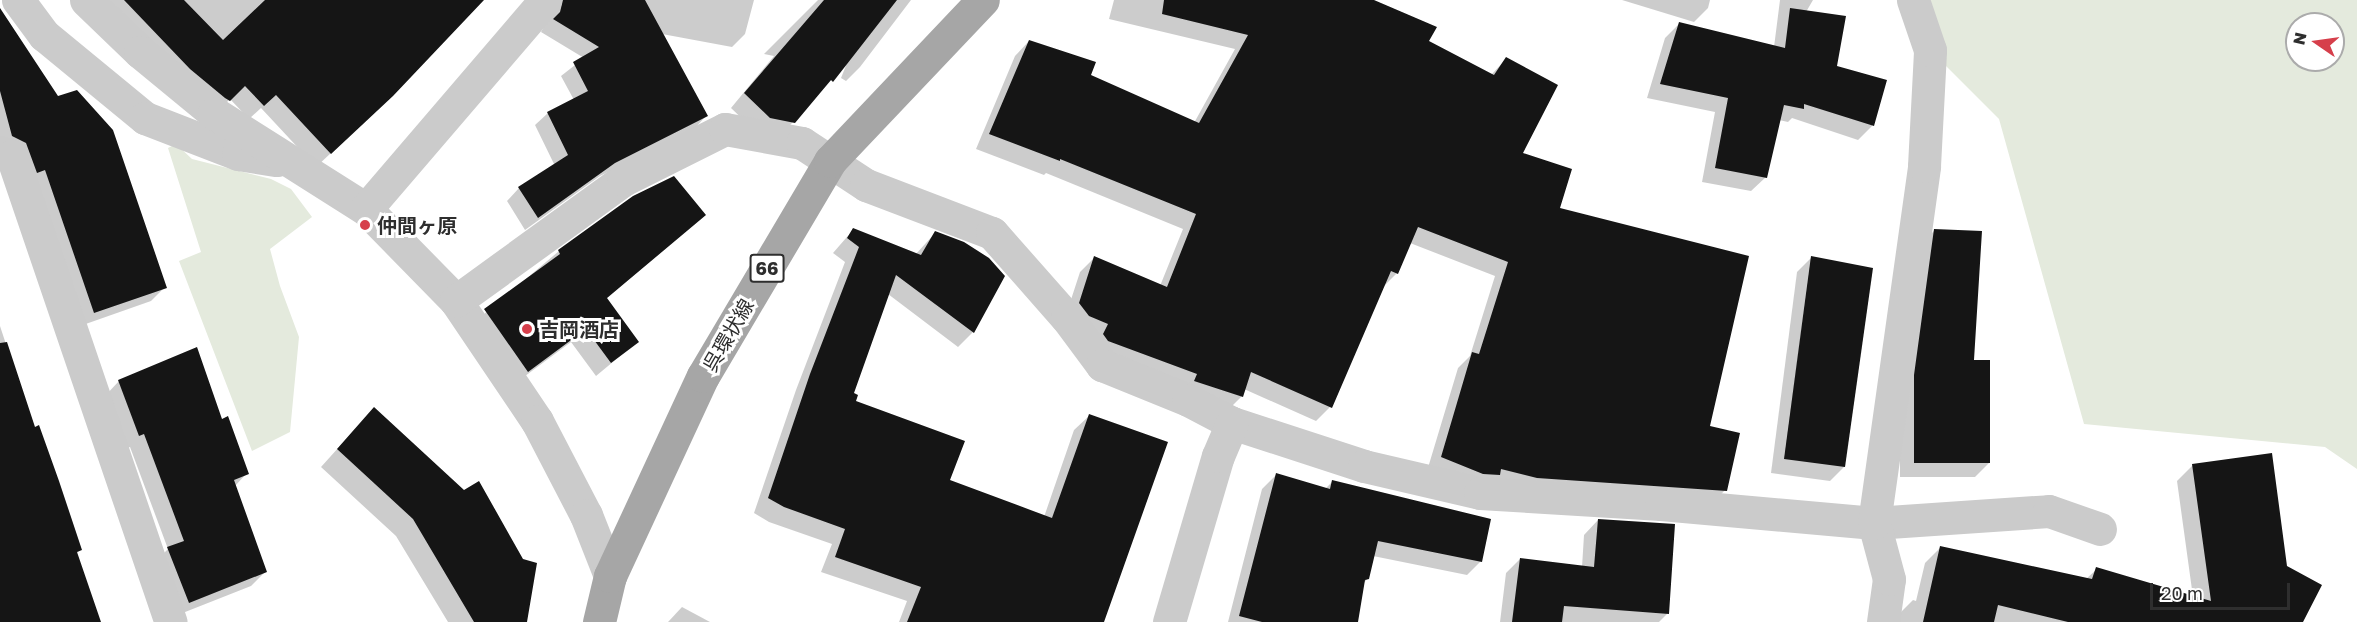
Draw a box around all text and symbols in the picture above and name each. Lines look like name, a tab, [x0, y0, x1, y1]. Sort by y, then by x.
north arrow	[2285, 12, 2345, 72]
text: N	[2288, 30, 2311, 47]
place label: 仲間ヶ原	[377, 213, 457, 237]
marker: 仲間ヶ原	[358, 218, 372, 232]
road number: 66	[749, 253, 785, 283]
street label: 呉環状線	[698, 294, 758, 376]
place label: 吉岡酒店	[539, 317, 619, 341]
marker: 吉岡酒店	[520, 322, 534, 336]
scale bar	[2153, 571, 2292, 609]
text: 20 m	[2161, 582, 2203, 604]

